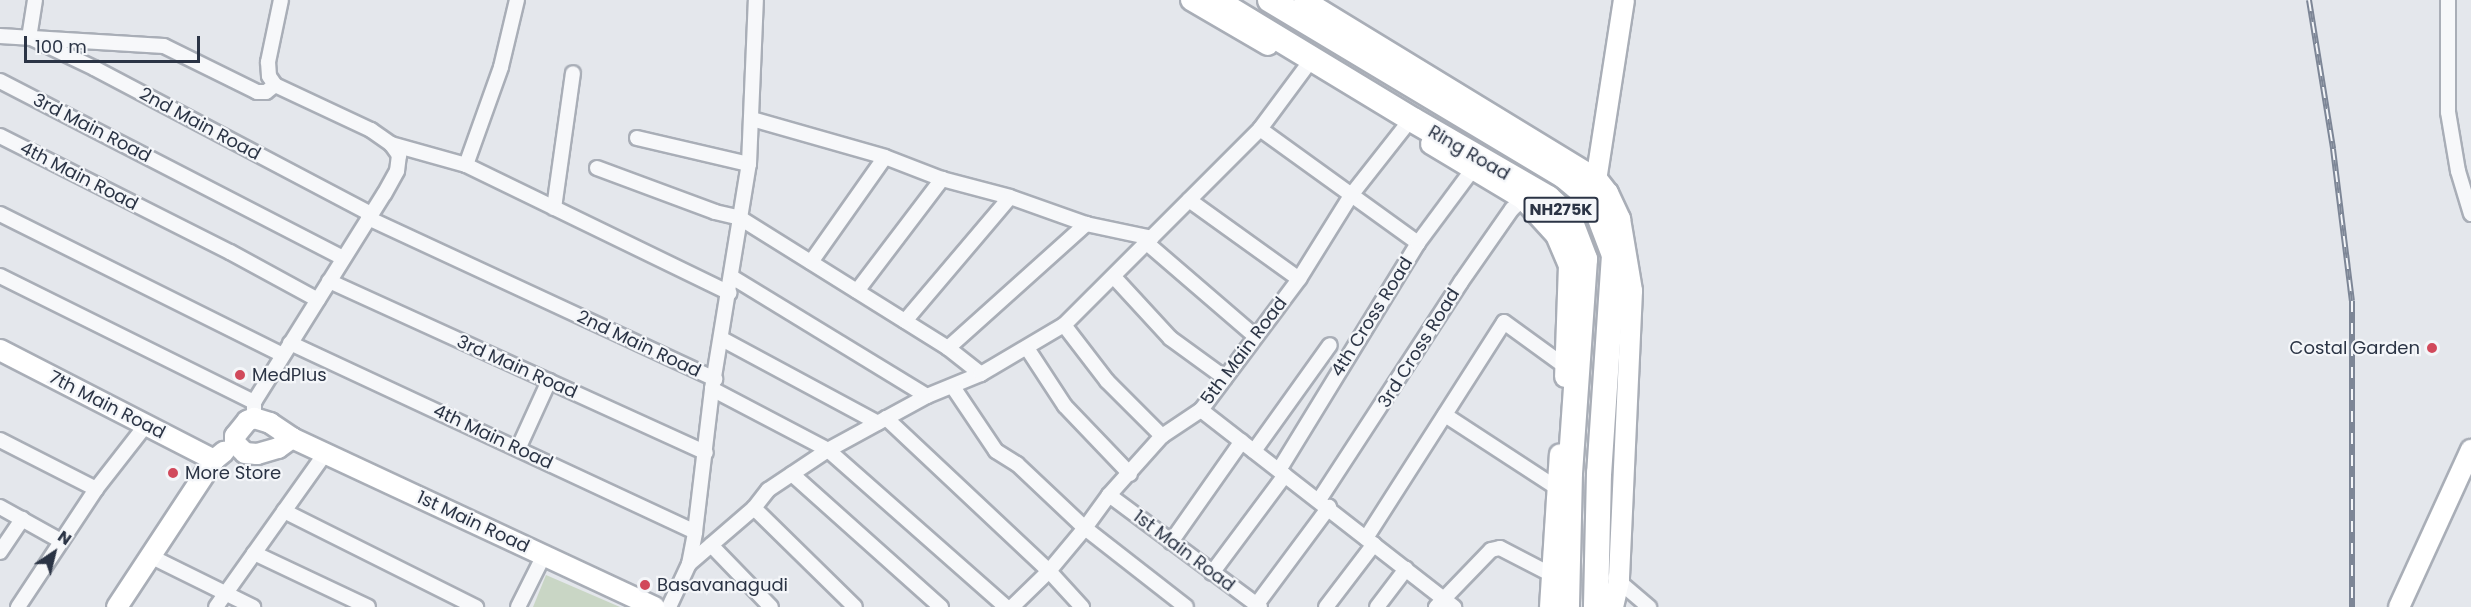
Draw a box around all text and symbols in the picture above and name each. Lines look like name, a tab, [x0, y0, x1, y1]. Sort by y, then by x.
scale bar	[27, 24, 202, 62]
text: 100 m	[35, 34, 87, 59]
street label: 2nd Main Road	[136, 83, 264, 165]
street label: 3rd Main Road	[29, 89, 155, 167]
street label: Ring Road	[1424, 121, 1514, 185]
street label: 4th Main Road	[16, 137, 142, 215]
road number: NH275K	[1524, 197, 1598, 223]
street label: 4th Cross Road	[1327, 253, 1417, 381]
street label: 3rd Cross Road	[1374, 284, 1464, 412]
street label: 5th Main Road	[1196, 293, 1292, 409]
street label: 2nd Main Road	[574, 306, 704, 382]
street label: 3rd Main Road	[453, 331, 581, 403]
place label: Costal Garden	[2290, 337, 2420, 359]
marker: Costal Garden	[2425, 341, 2439, 355]
place label: MedPlus	[252, 364, 327, 386]
street label: 7th Main Road	[45, 366, 169, 444]
marker: MedPlus	[233, 368, 247, 382]
street label: 4th Main Road	[430, 400, 556, 474]
place label: More Store	[185, 462, 281, 484]
marker: More Store	[166, 466, 180, 480]
street label: 1st Main Road	[413, 486, 533, 558]
street label: 1st Main Road	[1129, 506, 1239, 596]
north arrow	[24, 523, 84, 583]
text: N	[53, 525, 76, 551]
place label: Basavanagudi	[657, 574, 788, 596]
marker: Basavanagudi	[638, 578, 652, 592]

